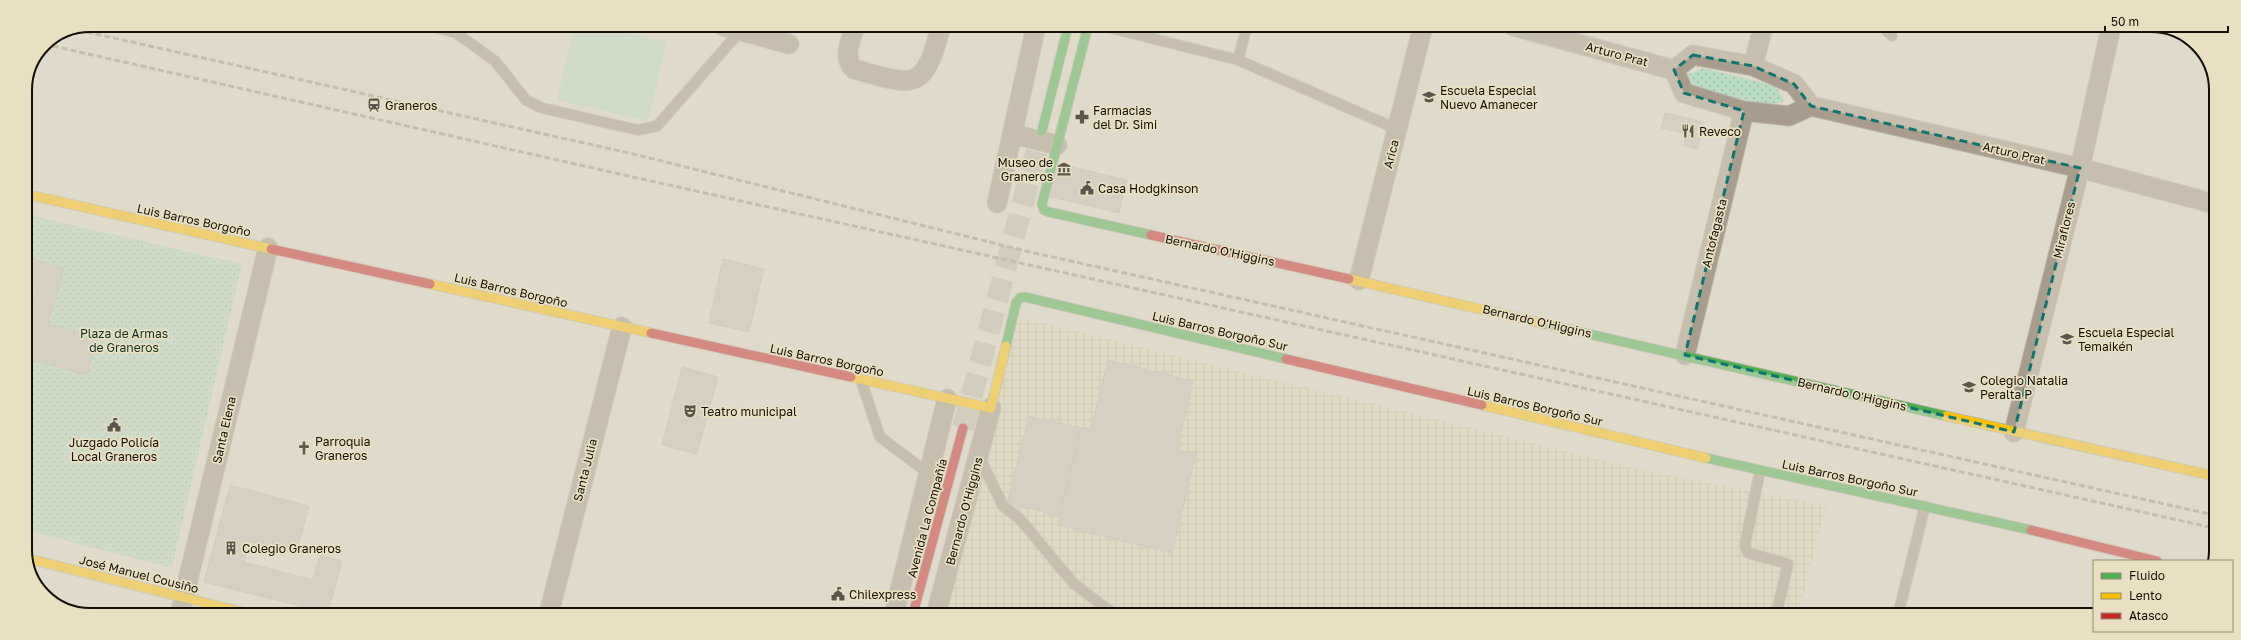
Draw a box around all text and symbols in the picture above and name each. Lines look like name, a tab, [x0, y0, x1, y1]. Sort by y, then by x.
scale bar	[2105, 8, 2228, 34]
text: 50 m	[2111, 14, 2139, 29]
street label: Arturo Prat	[1584, 39, 1650, 70]
place label: Escuela Especial Nuevo Amanecer	[1440, 83, 1538, 112]
school or university icon: Escuela Especial Nuevo Amanecer	[1421, 89, 1437, 105]
station icon: Graneros	[366, 97, 382, 113]
place label: Graneros	[385, 98, 437, 113]
place label: Farmacias del Dr. Simi	[1093, 103, 1157, 132]
pharmacy icon: Farmacias del Dr. Simi	[1074, 109, 1090, 125]
restaurant icon: Reveco	[1680, 123, 1696, 139]
place label: Reveco	[1699, 124, 1741, 139]
street label: Arica	[1380, 138, 1402, 170]
street label: Arturo Prat	[1981, 139, 2047, 168]
place label: Museo de Graneros	[998, 155, 1053, 184]
museum icon: Museo de Graneros	[1056, 161, 1072, 177]
public building icon: Casa Hodgkinson	[1079, 180, 1095, 196]
place label: Casa Hodgkinson	[1098, 181, 1198, 196]
street label: Antofagasta	[1698, 197, 1730, 269]
street label: Miraflores	[2050, 200, 2078, 260]
street label: Luis Barros Borgoño	[136, 201, 252, 239]
street label: Bernardo O'Higgins	[1164, 231, 1276, 269]
street label: Luis Barros Borgoño	[453, 270, 569, 310]
street label: Bernardo O'Higgins	[1481, 301, 1593, 341]
street label: Luis Barros Borgoño Sur	[1151, 308, 1290, 354]
place label: Escuela Especial Temaikén	[2078, 325, 2175, 354]
park label: Plaza de Armas de Graneros	[80, 326, 168, 355]
school or university icon: Escuela Especial Temaikén	[2059, 331, 2075, 347]
street label: Luis Barros Borgoño	[769, 341, 885, 379]
place label: Colegio Natalia Peralta P	[1980, 373, 2068, 402]
street label: Bernardo O'Higgins	[1796, 374, 1908, 414]
school or university icon: Colegio Natalia Peralta P	[1961, 379, 1977, 395]
street label: Luis Barros Borgoño Sur	[1466, 383, 1605, 429]
street label: Santa Elena	[209, 395, 239, 465]
theatre icon: Teatro municipal	[682, 403, 698, 419]
place label: Teatro municipal	[701, 404, 797, 419]
public building icon: Juzgado Policía Local Graneros	[106, 417, 122, 433]
place label: Parroquia Graneros	[315, 434, 371, 463]
place label: Juzgado Policía Local Graneros	[69, 435, 159, 464]
street label: Santa Julia	[570, 437, 600, 503]
church icon: Parroquia Graneros	[296, 440, 312, 456]
street label: Bernardo O'Higgins	[942, 455, 986, 567]
street label: Luis Barros Borgoño Sur	[1781, 456, 1920, 500]
street label: Avenida La Compañía	[904, 457, 950, 579]
building icon: Colegio Graneros	[223, 540, 239, 556]
place label: Colegio Graneros	[242, 541, 341, 556]
street label: José Manuel Cousiño	[78, 552, 200, 596]
legend	[2093, 560, 2233, 632]
text: Fluido	[2129, 568, 2165, 583]
public building icon: Chilexpress	[830, 586, 846, 602]
place label: Chilexpress	[849, 587, 916, 602]
text: Lento	[2129, 588, 2162, 603]
text: Atasco	[2129, 608, 2168, 623]

